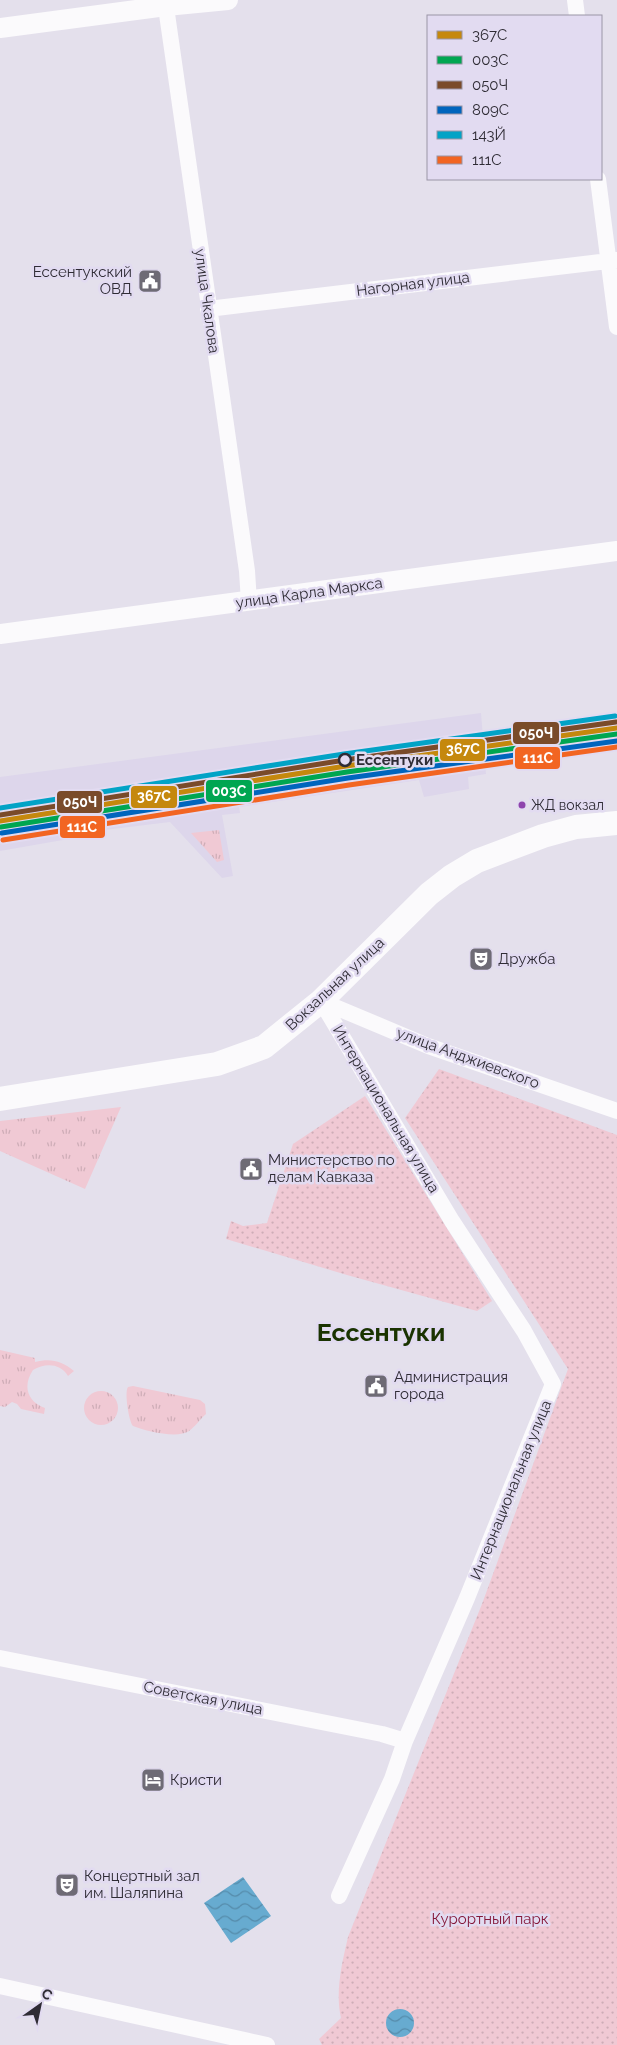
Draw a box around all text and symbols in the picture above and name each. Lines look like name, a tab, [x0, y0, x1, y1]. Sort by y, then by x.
legend	[427, 15, 602, 180]
text: 367С	[472, 26, 507, 44]
text: 003С	[472, 51, 509, 69]
text: 050Ч	[472, 76, 508, 94]
text: 809С	[472, 101, 509, 119]
text: 143Й	[472, 126, 506, 144]
text: 111С	[472, 151, 502, 169]
street label: улица Чкалова	[191, 247, 223, 355]
place label: Ессентукский ОВД	[33, 263, 132, 298]
public building icon: Ессентукский ОВД	[137, 268, 163, 294]
street label: Нагорная улица	[355, 268, 471, 300]
street label: улица Карла Маркса	[234, 574, 384, 612]
line badge: 050Ч	[512, 721, 560, 745]
text: 050Ч	[519, 725, 553, 741]
line badge: 367С	[439, 738, 486, 762]
text: 367С	[446, 741, 480, 757]
line badge: 111С	[514, 746, 561, 770]
text: 111С	[523, 750, 554, 766]
place label: Ессентуки	[356, 751, 433, 769]
marker: Ессентуки	[338, 753, 352, 767]
line badge: 003С	[205, 779, 253, 803]
text: 003С	[212, 783, 247, 799]
line badge: 367С	[130, 785, 178, 809]
text: 367С	[137, 788, 171, 804]
line badge: 050Ч	[56, 790, 103, 814]
text: 050Ч	[63, 794, 97, 810]
place label: ЖД вокзал	[531, 797, 604, 813]
marker: ЖД вокзал	[517, 800, 527, 810]
line badge: 111С	[59, 815, 106, 839]
text: 111С	[67, 819, 98, 835]
street label: Вокзальная улица	[282, 934, 388, 1034]
theatre icon: Дружба	[468, 946, 494, 972]
place label: Дружба	[498, 950, 555, 968]
street label: Интернациональная улица	[329, 1022, 443, 1196]
street label: улица Анджиевского	[394, 1024, 542, 1092]
place label: Министерство по делам Кавказа	[268, 1151, 395, 1186]
public building icon: Министерство по делам Кавказа	[238, 1156, 264, 1182]
district label: Ессентуки	[317, 1317, 445, 1347]
place label: Администрация города	[394, 1368, 508, 1403]
public building icon: Администрация города	[363, 1373, 389, 1399]
street label: Интернациональная улица	[467, 1398, 555, 1582]
street label: Советская улица	[142, 1678, 264, 1718]
hotel icon: Кристи	[140, 1767, 166, 1793]
place label: Кристи	[170, 1771, 222, 1789]
place label: Концертный зал им. Шаляпина	[84, 1867, 200, 1902]
theatre icon: Концертный зал им. Шаляпина	[54, 1872, 80, 1898]
park label: Курортный парк	[431, 1910, 549, 1928]
north arrow	[15, 1980, 65, 2030]
text: С	[39, 1985, 56, 2004]

